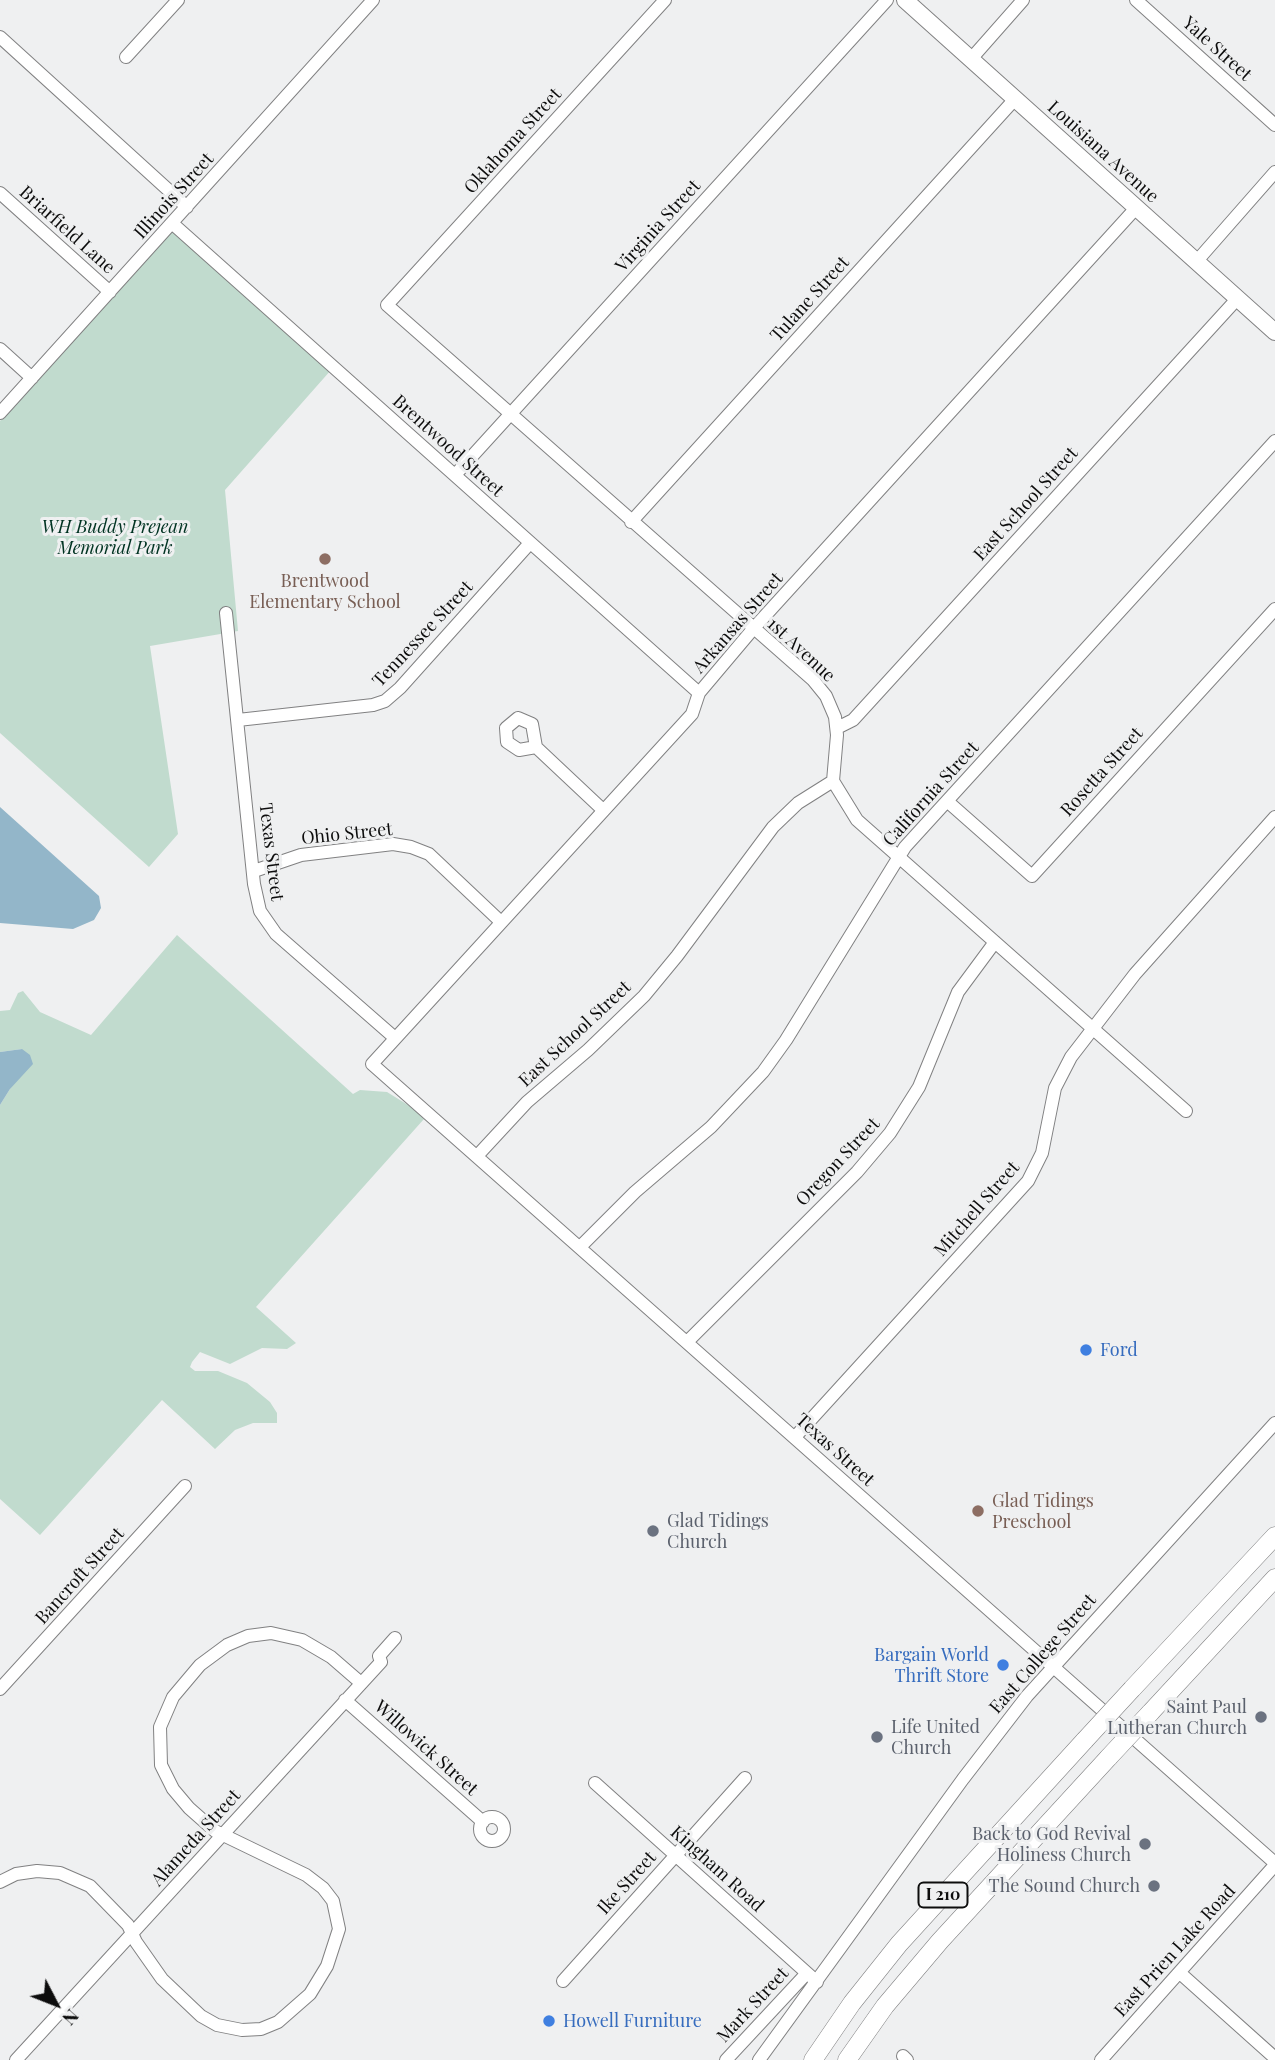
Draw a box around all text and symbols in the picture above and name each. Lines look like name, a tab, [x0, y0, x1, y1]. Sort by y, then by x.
street label: Yale Street	[1178, 12, 1256, 86]
street label: Oklahoma Street	[460, 84, 566, 198]
street label: Louisiana Avenue	[1043, 96, 1163, 208]
street label: Illinois Street	[130, 148, 218, 244]
street label: Virginia Street	[611, 175, 705, 277]
street label: Briarfield Lane	[15, 182, 119, 278]
street label: Tulane Street	[766, 252, 854, 346]
street label: Brentwood Street	[388, 391, 508, 501]
street label: East School Street	[969, 443, 1083, 565]
park label: WH Buddy Prejean Memorial Park	[42, 516, 188, 558]
marker: Brentwood Elementary School	[317, 551, 333, 567]
street label: Arkansas Street	[688, 568, 788, 678]
place label: Brentwood Elementary School	[249, 570, 401, 612]
street label: Tennessee Street	[368, 576, 478, 692]
street label: 1st Avenue	[763, 613, 839, 687]
street label: Rosetta Street	[1056, 723, 1148, 821]
street label: California Street	[878, 737, 984, 851]
street label: Texas Street	[254, 802, 288, 902]
street label: Ohio Street	[300, 818, 394, 850]
street label: East School Street	[514, 977, 636, 1091]
street label: Oregon Street	[792, 1113, 884, 1211]
street label: Mitchell Street	[930, 1157, 1024, 1261]
place label: Ford	[1100, 1339, 1138, 1361]
marker: Ford	[1078, 1342, 1094, 1358]
street label: Texas Street	[791, 1409, 879, 1491]
place label: Glad Tidings Preschool	[992, 1490, 1094, 1532]
marker: Glad Tidings Preschool	[970, 1503, 986, 1519]
place label: Glad Tidings Church	[667, 1510, 769, 1552]
street label: Bancroft Street	[31, 1523, 129, 1629]
marker: Glad Tidings Church	[645, 1523, 661, 1539]
street label: East College Street	[985, 1590, 1101, 1718]
place label: Bargain World Thrift Store	[874, 1644, 989, 1686]
marker: Bargain World Thrift Store	[995, 1657, 1011, 1673]
street label: Willowick Street	[370, 1696, 482, 1800]
place label: Saint Paul Lutheran Church	[1107, 1696, 1247, 1738]
marker: Saint Paul Lutheran Church	[1253, 1709, 1269, 1725]
place label: Life United Church	[891, 1716, 980, 1758]
marker: Life United Church	[869, 1729, 885, 1745]
street label: Alameda Street	[147, 1785, 245, 1891]
street label: Kingham Road	[666, 1821, 768, 1917]
place label: Back to God Revival Holiness Church	[972, 1823, 1131, 1866]
marker: Back to God Revival Holiness Church	[1137, 1836, 1153, 1852]
street label: Ike Street	[593, 1847, 661, 1919]
place label: The Sound Church	[989, 1875, 1140, 1897]
marker: The Sound Church	[1146, 1878, 1162, 1894]
street label: East Prien Lake Road	[1110, 1880, 1240, 2022]
road number: I 210	[918, 1882, 968, 1908]
street label: Mark Street	[713, 1963, 793, 2047]
north arrow	[21, 1969, 91, 2039]
text: N	[57, 2004, 86, 2032]
place label: Howell Furniture	[563, 2010, 702, 2032]
marker: Howell Furniture	[541, 2013, 557, 2029]

